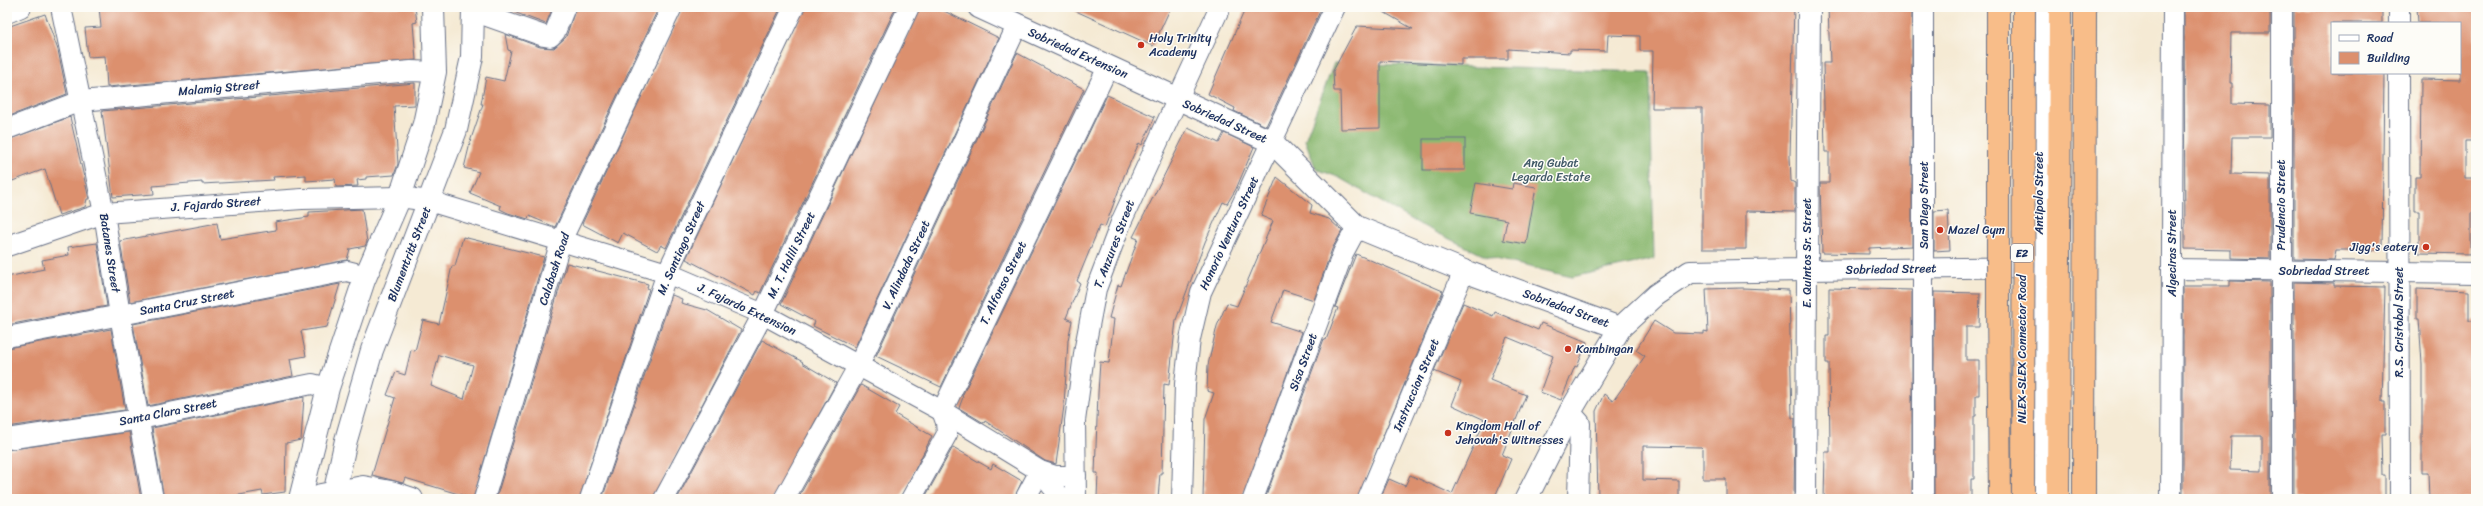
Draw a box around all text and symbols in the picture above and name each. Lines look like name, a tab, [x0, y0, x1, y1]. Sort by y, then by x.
street label: Sobriedad Extension	[1024, 21, 1132, 85]
legend	[2331, 22, 2461, 74]
place label: Holy Trinity Academy	[1148, 27, 1212, 63]
text: Road	[2367, 27, 2394, 49]
marker: Holy Trinity Academy	[1136, 40, 1146, 50]
text: Building	[2367, 47, 2410, 69]
street label: Malamig Street	[177, 73, 262, 103]
street label: Sobriedad Street	[1179, 92, 1271, 150]
street label: Antipolo Street	[2028, 151, 2050, 236]
park label: Ang Gubat Legarda Estate	[1512, 152, 1590, 188]
street label: Prudencio Street	[2270, 159, 2292, 251]
street label: San Diego Street	[1913, 161, 1935, 249]
street label: Honorio Ventura Street	[1193, 172, 1265, 294]
street label: J. Fajardo Street	[169, 190, 263, 218]
street label: M. Santiago Street	[650, 196, 712, 299]
street label: T. Anzures Street	[1087, 196, 1141, 292]
street label: E. Quintos Sr. Street	[1796, 198, 1818, 308]
street label: Blumentritt Street	[381, 203, 437, 305]
street label: M. T. Halili Street	[760, 208, 822, 302]
street label: Algeciras Street	[2161, 209, 2183, 298]
street label: Batanes Street	[93, 212, 127, 295]
street label: V. Alindada Street	[876, 216, 936, 314]
place label: Mazel Gym	[1948, 219, 2005, 241]
marker: Mazel Gym	[1935, 225, 1945, 235]
street label: Calabash Road	[532, 229, 576, 308]
place label: Jigg's eatery	[2349, 236, 2419, 258]
street label: T. Alfonso Street	[973, 237, 1033, 329]
marker: Jigg's eatery	[2421, 242, 2431, 252]
road number: E2	[2011, 244, 2033, 262]
street label: Sobriedad Street	[1845, 257, 1937, 281]
street label: Sobriedad Street	[2279, 260, 2369, 282]
street label: R.S. Cristobal Street	[2388, 266, 2410, 378]
street label: NLEX-SLEX Connector Road	[2011, 274, 2033, 423]
street label: J. Fajardo Extension	[693, 276, 801, 342]
street label: Santa Cruz Street	[138, 282, 236, 322]
street label: Sobriedad Street	[1520, 282, 1612, 334]
street label: Sisa Street	[1282, 330, 1324, 394]
street label: Instruccion Street	[1386, 335, 1445, 436]
place label: Kambingan	[1576, 338, 1634, 360]
marker: Kambingan	[1563, 344, 1573, 354]
street label: Santa Clara Street	[117, 392, 219, 432]
place label: Kingdom Hall of Jehovah's Witnesses	[1455, 415, 1564, 451]
marker: Kingdom Hall of Jehovah's Witnesses	[1443, 428, 1453, 438]

